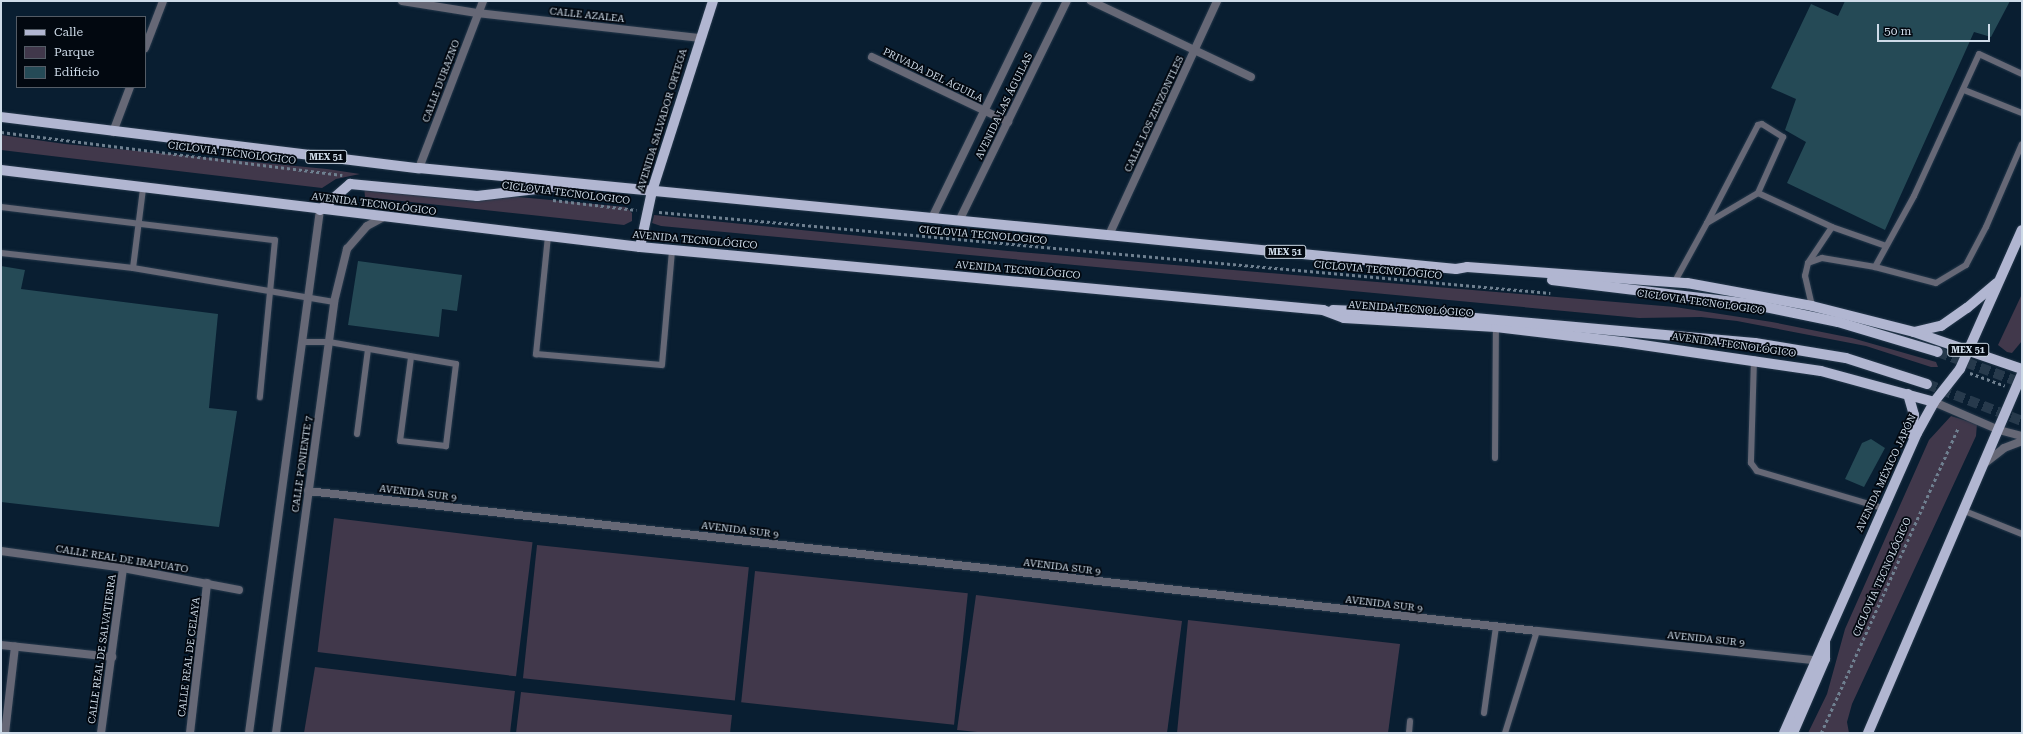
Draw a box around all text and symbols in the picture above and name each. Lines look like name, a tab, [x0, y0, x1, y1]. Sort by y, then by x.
street label: CALLE AZALEA	[549, 5, 625, 25]
legend	[16, 16, 146, 88]
scale bar	[1879, 16, 1992, 42]
text: 50 m	[1884, 24, 1911, 38]
text: Calle	[54, 25, 83, 39]
street label: CALLE DURAZNO	[420, 38, 462, 124]
text: Parque	[54, 45, 94, 59]
street label: PRIVADA DEL ÁGUILA	[881, 46, 985, 104]
street label: AVENIDA SALVADOR ORTEGA	[635, 47, 689, 193]
street label: AVENIDA LAS ÁGUILAS	[973, 51, 1035, 161]
street label: CALLE LOS ZENZONTLES	[1122, 54, 1186, 174]
text: Edificio	[54, 65, 99, 79]
street label: CICLOVIA TECNOLOGICO	[167, 139, 297, 167]
road number: MEX 51	[305, 150, 347, 164]
street label: CICLOVIA TECNOLOGICO	[501, 179, 631, 207]
street label: AVENIDA TECNOLÓGICO	[311, 190, 437, 218]
street label: CICLOVIA TECNOLOGICO	[918, 223, 1048, 247]
street label: AVENIDA TECNOLÓGICO	[632, 229, 758, 251]
road number: MEX 51	[1264, 245, 1306, 259]
street label: CICLOVIA TECNOLOGICO	[1313, 258, 1443, 282]
street label: AVENIDA TECNOLÓGICO	[955, 259, 1081, 281]
street label: CICLOVIA TECNOLOGICO	[1636, 287, 1766, 317]
street label: AVENIDA TECNOLÓGICO	[1348, 299, 1474, 319]
street label: AVENIDA TECNOLÓGICO	[1671, 330, 1797, 360]
road number: MEX 51	[1947, 343, 1989, 357]
street label: AVENIDA MÉXICO JAPÓN	[1853, 412, 1919, 534]
street label: CALLE PONIENTE 7	[289, 415, 315, 513]
street label: AVENIDA SUR 9	[379, 482, 457, 504]
street label: CICLOVÍA TECNOLÓGICO	[1850, 516, 1914, 638]
street label: AVENIDA SUR 9	[701, 519, 779, 541]
street label: CALLE REAL DE IRAPUATO	[55, 543, 189, 575]
street label: AVENIDA SUR 9	[1023, 556, 1101, 578]
street label: CALLE REAL DE SALVATIERRA	[86, 573, 118, 725]
street label: AVENIDA SUR 9	[1345, 593, 1423, 615]
street label: CALLE REAL DE CELAYA	[176, 596, 202, 718]
street label: AVENIDA SUR 9	[1667, 629, 1745, 649]

